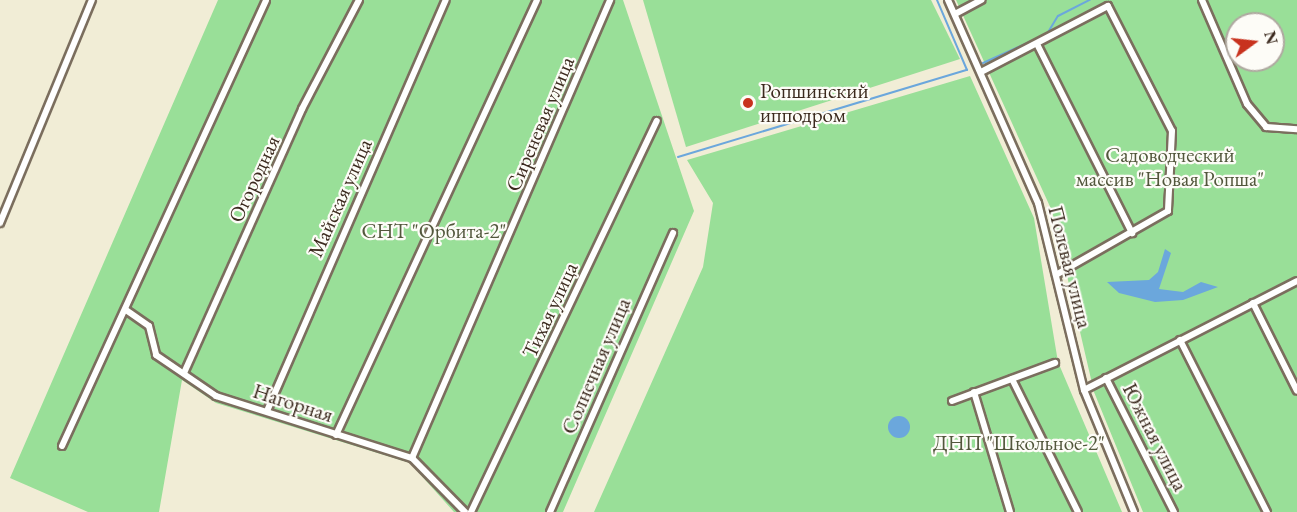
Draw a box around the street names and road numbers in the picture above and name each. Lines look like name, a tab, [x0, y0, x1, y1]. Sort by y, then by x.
street label: Сиреневая улица	[500, 53, 580, 195]
street label: Огородная	[223, 132, 285, 226]
street label: Майская улица	[303, 135, 377, 261]
street label: Полевая улица	[1043, 203, 1097, 331]
street label: Тихая улица	[517, 258, 583, 362]
street label: Солнечная улица	[556, 294, 636, 438]
street label: Нагорная	[250, 378, 336, 428]
street label: Южная улица	[1117, 379, 1193, 495]

